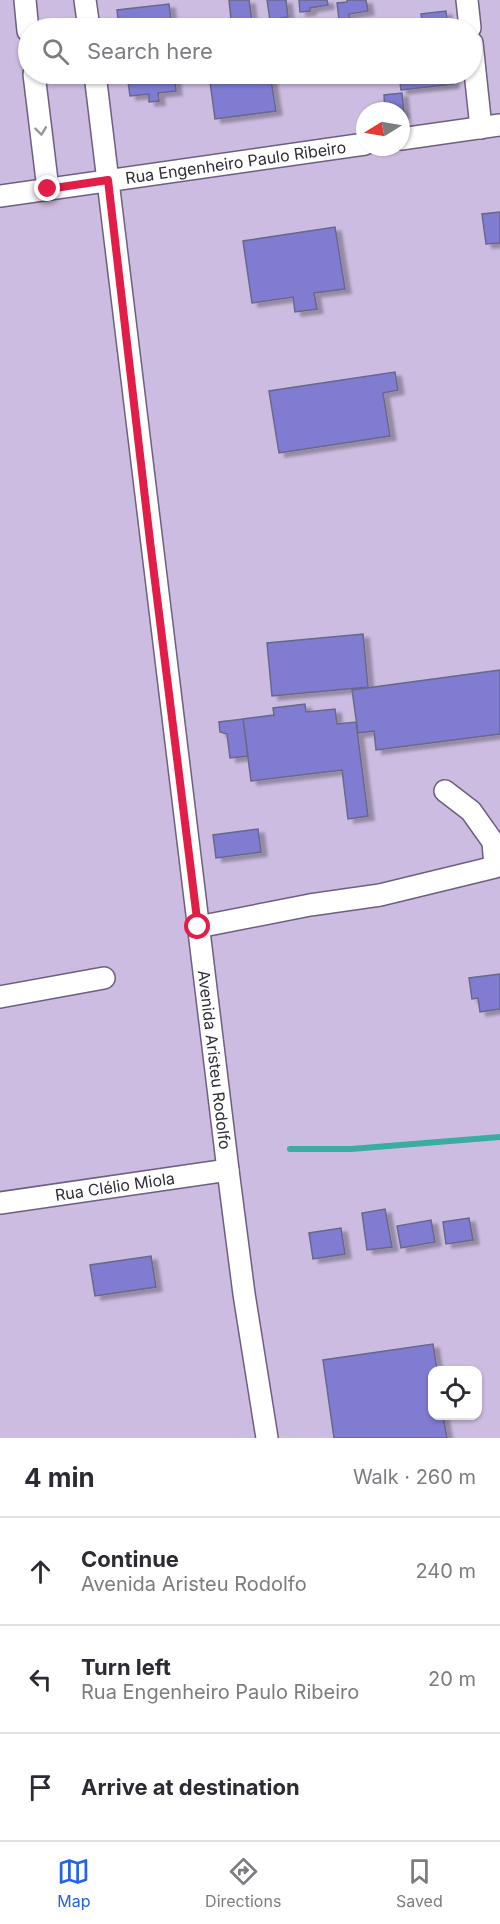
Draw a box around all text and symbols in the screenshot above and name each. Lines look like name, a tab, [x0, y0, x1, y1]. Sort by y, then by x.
search box	[18, 18, 482, 84]
icon: search	[39, 35, 72, 68]
text: Search here	[87, 38, 213, 64]
north arrow	[356, 102, 410, 156]
one-way arrow	[34, 127, 46, 136]
street label: Rua Engenheiro Paulo Ribeiro	[124, 137, 347, 188]
route end	[34, 175, 60, 201]
route start	[184, 913, 210, 939]
street label: Avenida Aristeu Rodolfo	[194, 969, 235, 1151]
street label: Rua Clélio Miola	[54, 1168, 176, 1205]
map controls	[428, 1366, 482, 1420]
button: locate	[428, 1366, 482, 1420]
text: 4 min	[24, 1462, 95, 1493]
text: Walk · 260 m	[353, 1465, 476, 1489]
text: Continue	[81, 1546, 179, 1572]
icon: ahead	[24, 1555, 57, 1588]
text: 240 m	[415, 1559, 476, 1583]
text: Avenida Aristeu Rodolfo	[81, 1572, 307, 1596]
text: Turn left	[81, 1654, 171, 1680]
icon: left	[24, 1663, 57, 1696]
text: 20 m	[428, 1667, 476, 1691]
text: Rua Engenheiro Paulo Ribeiro	[81, 1680, 359, 1704]
icon: arrive	[24, 1771, 57, 1804]
text: Arrive at destination	[81, 1774, 300, 1800]
tab: Map	[57, 1855, 91, 1911]
tab: Directions	[205, 1855, 281, 1911]
tab: Saved	[396, 1855, 443, 1911]

